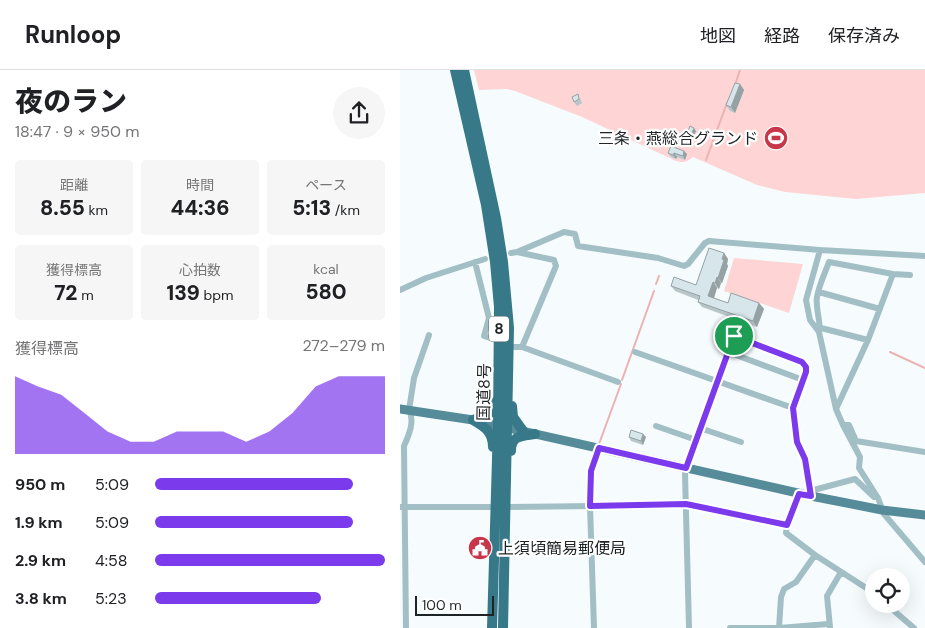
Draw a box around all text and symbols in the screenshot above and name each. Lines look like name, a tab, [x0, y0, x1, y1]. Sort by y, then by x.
text: Runloop	[25, 19, 121, 50]
text: 地図	[700, 24, 736, 48]
text: 経路	[764, 24, 800, 48]
text: 保存済み	[828, 24, 900, 48]
text: 夜のラン	[15, 83, 127, 120]
button: share	[333, 87, 385, 139]
text: 18:47 · 9 × 950 m	[15, 121, 140, 142]
sports icon: 三条・燕総合グランド	[763, 125, 789, 151]
place label: 三条・燕総合グランド	[598, 128, 758, 149]
text: 距離	[60, 176, 88, 194]
text: 時間	[186, 176, 214, 194]
text: ペース	[305, 176, 347, 194]
text: 8.55	[40, 194, 85, 222]
text: 44:36	[171, 194, 230, 222]
text: 5:13	[292, 194, 331, 222]
text: km	[85, 201, 108, 219]
text: /km	[331, 201, 360, 219]
text: kcal	[313, 260, 339, 278]
text: 獲得標高	[46, 261, 102, 279]
text: 心拍数	[179, 261, 221, 279]
text: 580	[305, 278, 347, 306]
text: 72	[54, 279, 78, 307]
text: 139	[166, 279, 200, 307]
text: m	[78, 286, 94, 304]
text: bpm	[200, 286, 234, 304]
pin	[713, 315, 755, 357]
road number: 8	[489, 316, 509, 342]
icon: arrive	[720, 322, 748, 350]
text: 272–279 m	[302, 335, 385, 356]
text: 獲得標高	[15, 338, 79, 359]
street label: 国道8号	[473, 363, 495, 421]
text: 950 m	[15, 474, 65, 495]
text: 5:09	[95, 474, 129, 495]
text: 1.9 km	[15, 512, 63, 533]
text: 5:09	[95, 512, 129, 533]
public building icon: 上須頃簡易郵便局	[467, 535, 493, 561]
place label: 上須頃簡易郵便局	[498, 538, 626, 559]
text: 2.9 km	[15, 550, 66, 571]
text: 4:58	[95, 550, 127, 571]
map controls	[865, 568, 910, 613]
button: locate	[865, 568, 910, 613]
text: 3.8 km	[15, 588, 67, 609]
text: 5:23	[95, 588, 127, 609]
scale bar	[415, 593, 494, 616]
text: 100 m	[422, 596, 462, 614]

